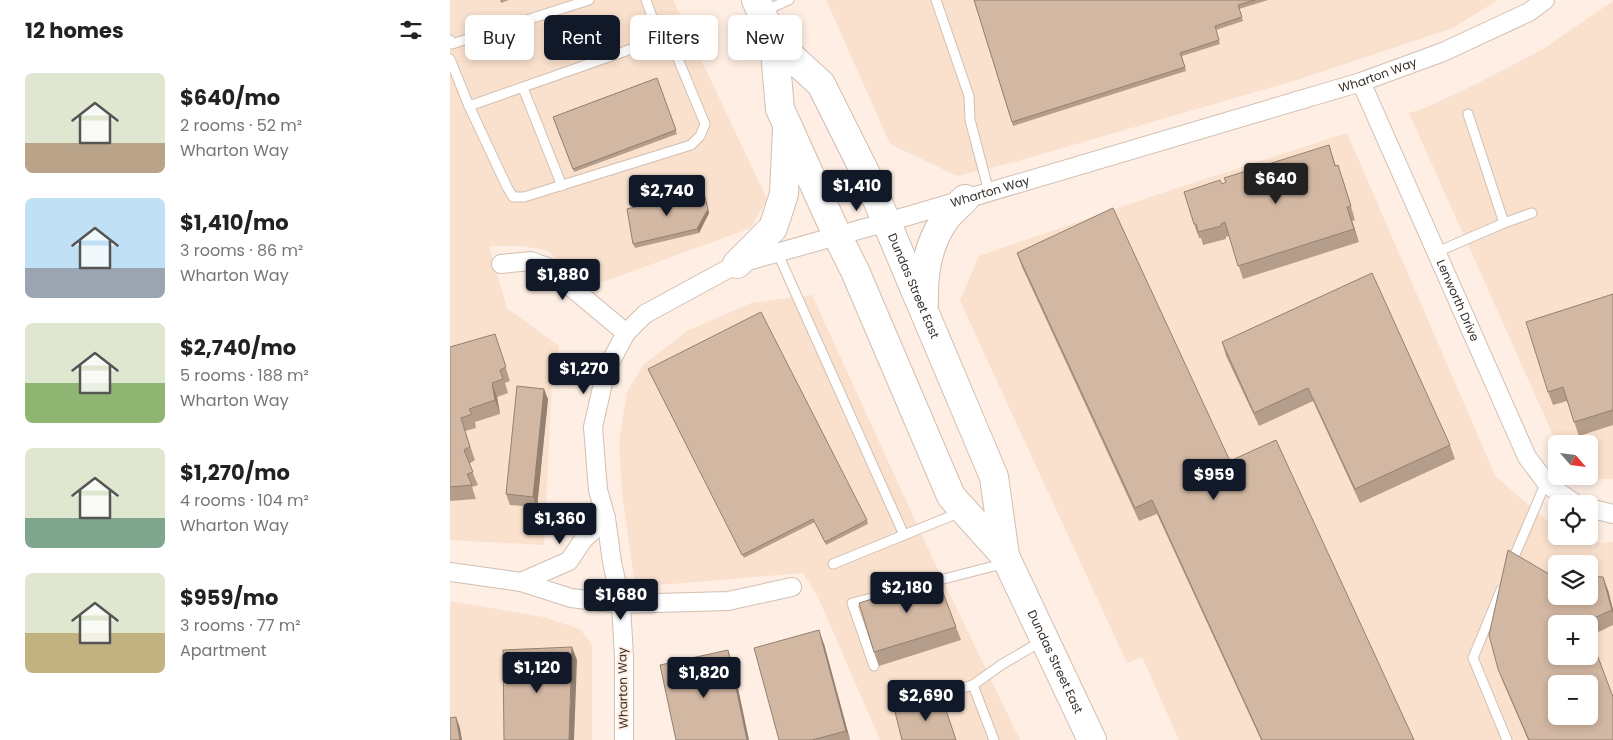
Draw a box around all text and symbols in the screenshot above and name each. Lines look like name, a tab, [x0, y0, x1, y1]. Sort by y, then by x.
chip: Buy	[465, 15, 534, 60]
chip: Rent	[544, 15, 620, 60]
chip: Filters	[630, 15, 718, 60]
chip: New	[728, 15, 802, 60]
text: 12 homes	[25, 16, 124, 45]
icon: filters	[397, 16, 425, 44]
street label: Wharton Way	[1337, 53, 1419, 96]
text: $640/mo	[180, 83, 280, 112]
icon: home	[65, 93, 125, 153]
text: 2 rooms · 52 m²	[180, 114, 302, 137]
text: Wharton Way	[180, 139, 289, 162]
pin: $640	[1246, 162, 1306, 205]
text: $640	[1255, 167, 1297, 190]
pin: $1,410	[816, 170, 898, 212]
street label: Wharton Way	[948, 171, 1032, 211]
pin: $2,740	[626, 174, 708, 217]
text: $1,410	[833, 174, 881, 197]
text: $2,740	[640, 179, 694, 202]
text: $1,410/mo	[180, 208, 289, 237]
icon: home	[65, 218, 125, 278]
street label: Dundas Street East	[884, 231, 944, 341]
text: 3 rooms · 86 m²	[180, 239, 303, 262]
street label: Lenworth Drive	[1433, 257, 1484, 344]
pin: $1,880	[522, 258, 604, 301]
text: $1,880	[537, 263, 589, 286]
text: Wharton Way	[180, 264, 289, 287]
text: $2,740/mo	[180, 333, 296, 362]
icon: home	[65, 343, 125, 403]
pin: $1,270	[543, 352, 625, 395]
text: $1,270	[559, 357, 609, 380]
text: 5 rooms · 188 m²	[180, 364, 309, 387]
text: Wharton Way	[180, 389, 289, 412]
north arrow	[1548, 435, 1598, 485]
map controls	[1548, 435, 1598, 725]
text: $1,270/mo	[180, 458, 290, 487]
pin: $959	[1184, 458, 1244, 501]
text: $959	[1194, 463, 1234, 486]
icon: home	[65, 468, 125, 528]
text: 4 rooms · 104 m²	[180, 489, 309, 512]
button: locate	[1548, 495, 1598, 545]
pin: $1,360	[519, 502, 601, 545]
text: $1,360	[534, 507, 586, 530]
text: Wharton Way	[180, 514, 289, 537]
button: layers	[1548, 555, 1598, 605]
pin: $2,180	[866, 572, 948, 614]
text: $2,180	[881, 576, 933, 599]
pin: $1,680	[580, 578, 662, 621]
text: $959/mo	[180, 583, 278, 612]
text: $1,680	[595, 583, 647, 606]
icon: home	[65, 593, 125, 653]
street label: Dundas Street East	[1024, 607, 1087, 716]
text: 3 rooms · 77 m²	[180, 614, 300, 637]
button: +	[1548, 615, 1598, 665]
text: Apartment	[180, 639, 267, 662]
street label: Wharton Way	[613, 647, 632, 729]
pin: $1,120	[496, 652, 578, 694]
text: $1,120	[514, 656, 560, 679]
pin: $1,820	[663, 656, 745, 699]
text: $1,820	[678, 661, 730, 684]
button: −	[1548, 675, 1598, 725]
pin: $2,690	[885, 680, 967, 722]
text: $2,690	[899, 684, 953, 707]

